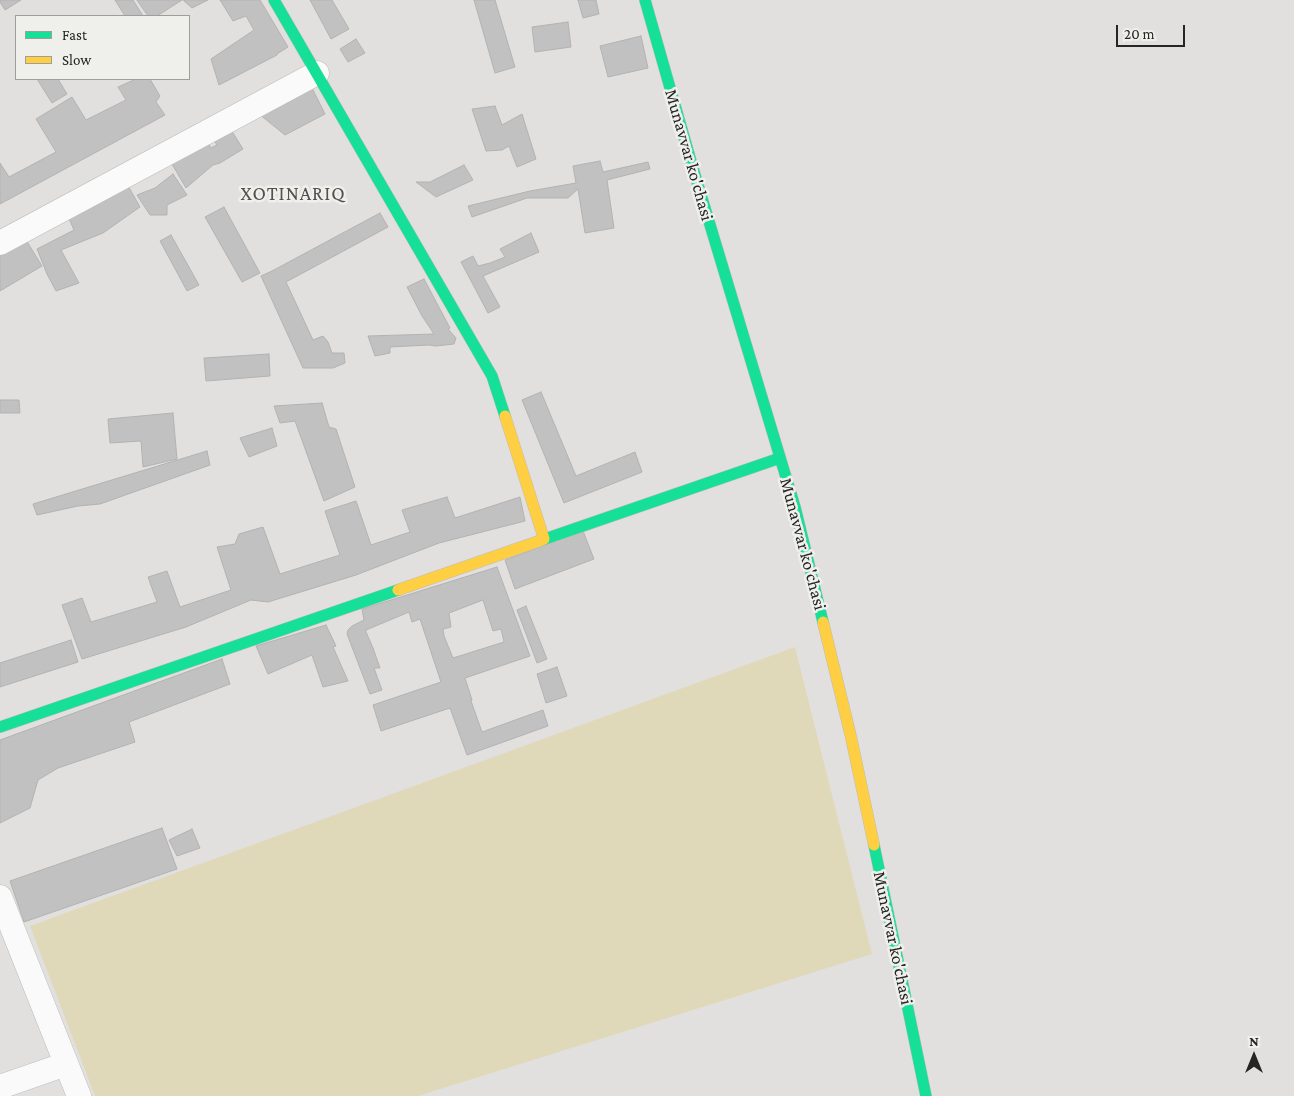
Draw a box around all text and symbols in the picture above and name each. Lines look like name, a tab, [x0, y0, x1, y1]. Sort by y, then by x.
legend	[15, 15, 190, 80]
scale bar	[1119, 15, 1188, 47]
text: 20 m	[1124, 26, 1155, 42]
text: Fast	[62, 27, 87, 43]
text: Slow	[62, 52, 91, 68]
street label: Munavvar ko'chasi	[660, 87, 718, 223]
district label: XOTINARIQ	[239, 182, 347, 206]
street label: Munavvar ko'chasi	[775, 476, 831, 612]
street label: Munavvar ko'chasi	[868, 869, 918, 1007]
north arrow	[1229, 1031, 1279, 1081]
text: N	[1249, 1033, 1259, 1049]

